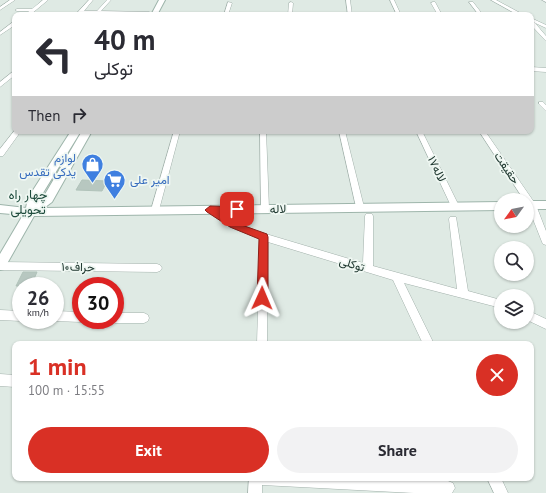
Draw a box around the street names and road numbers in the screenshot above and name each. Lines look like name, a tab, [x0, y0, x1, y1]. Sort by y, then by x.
street label: حقیقت	[491, 149, 524, 187]
street label: لاله۱۷	[425, 153, 450, 184]
street label: لاله	[270, 201, 286, 216]
street label: توکلی	[337, 253, 367, 276]
street label: حراف۱۰	[61, 259, 95, 275]

